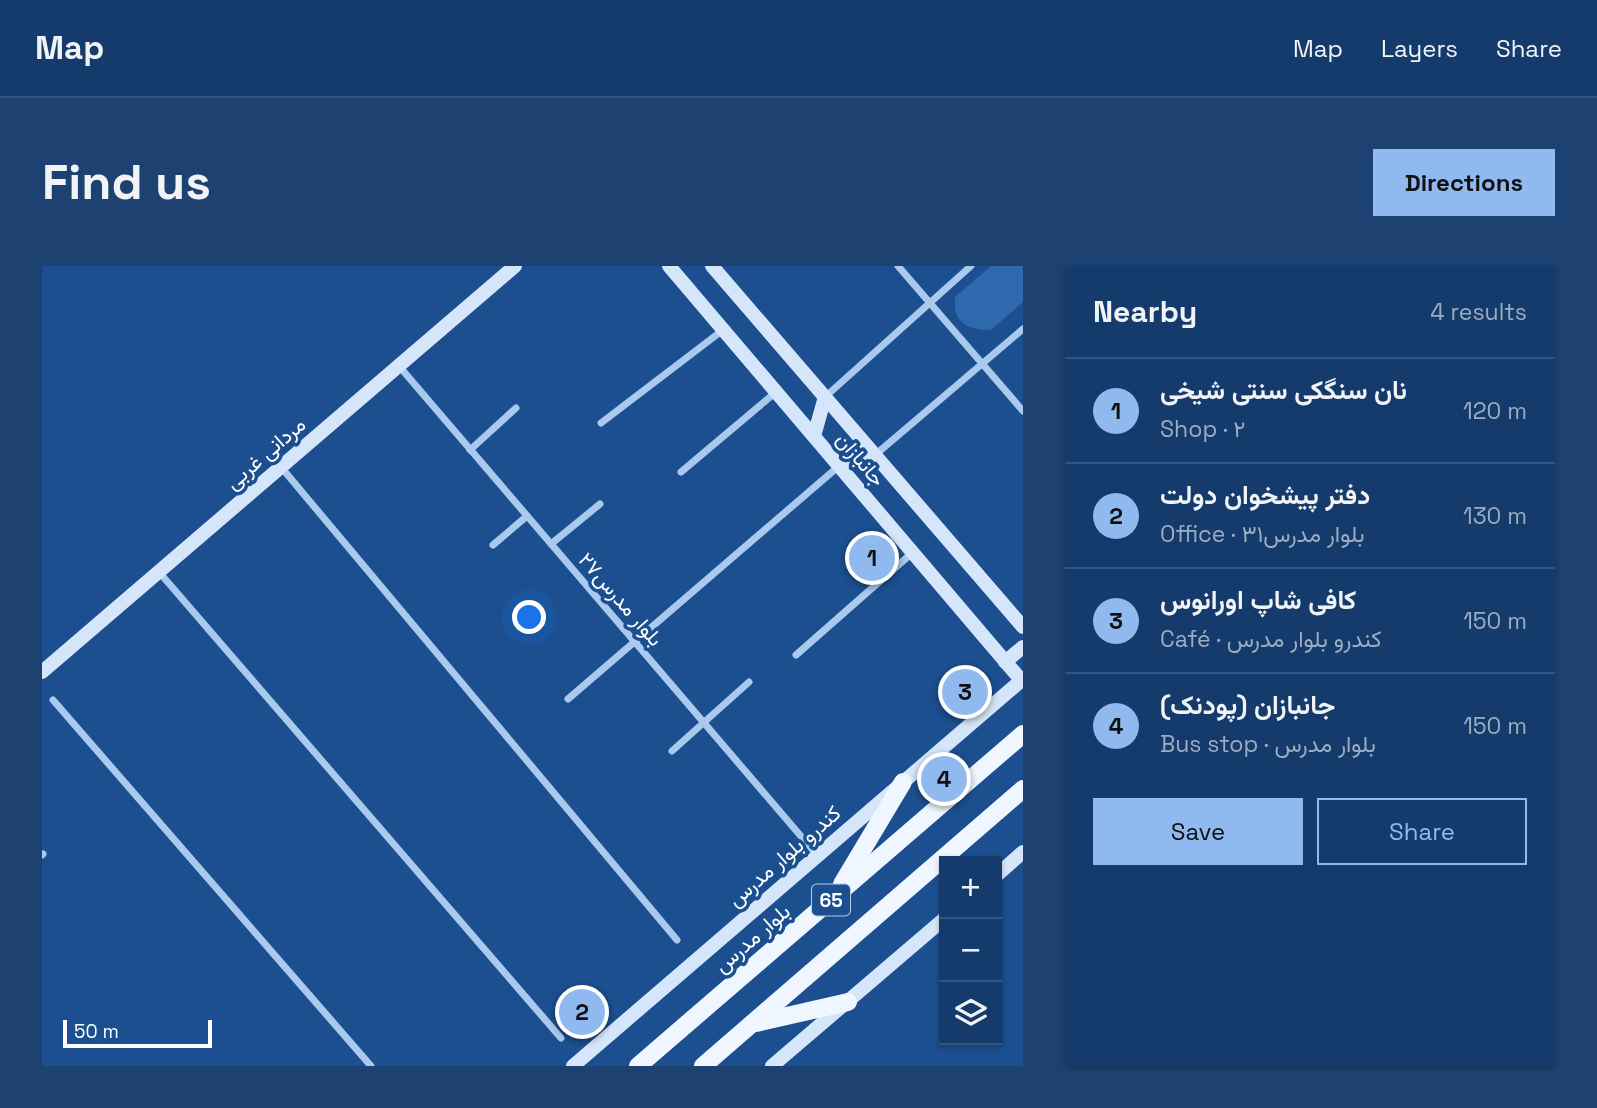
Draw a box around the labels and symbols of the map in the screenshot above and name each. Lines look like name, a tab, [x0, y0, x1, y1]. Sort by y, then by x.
street label: مردانی غربی	[219, 411, 311, 495]
street label: جانبازان	[830, 426, 892, 492]
pin: 1	[849, 532, 895, 584]
street label: بلوار مدرس۲۷	[573, 546, 669, 652]
your location	[512, 600, 546, 634]
pin: 3	[942, 666, 988, 718]
pin: 4	[921, 753, 967, 805]
street label: کندرو بلوار مدرس	[722, 799, 846, 913]
road number: 65	[812, 884, 850, 916]
street label: بلوار مدرس	[708, 897, 796, 979]
pin: 2	[559, 986, 605, 1038]
scale bar	[63, 1017, 212, 1049]

